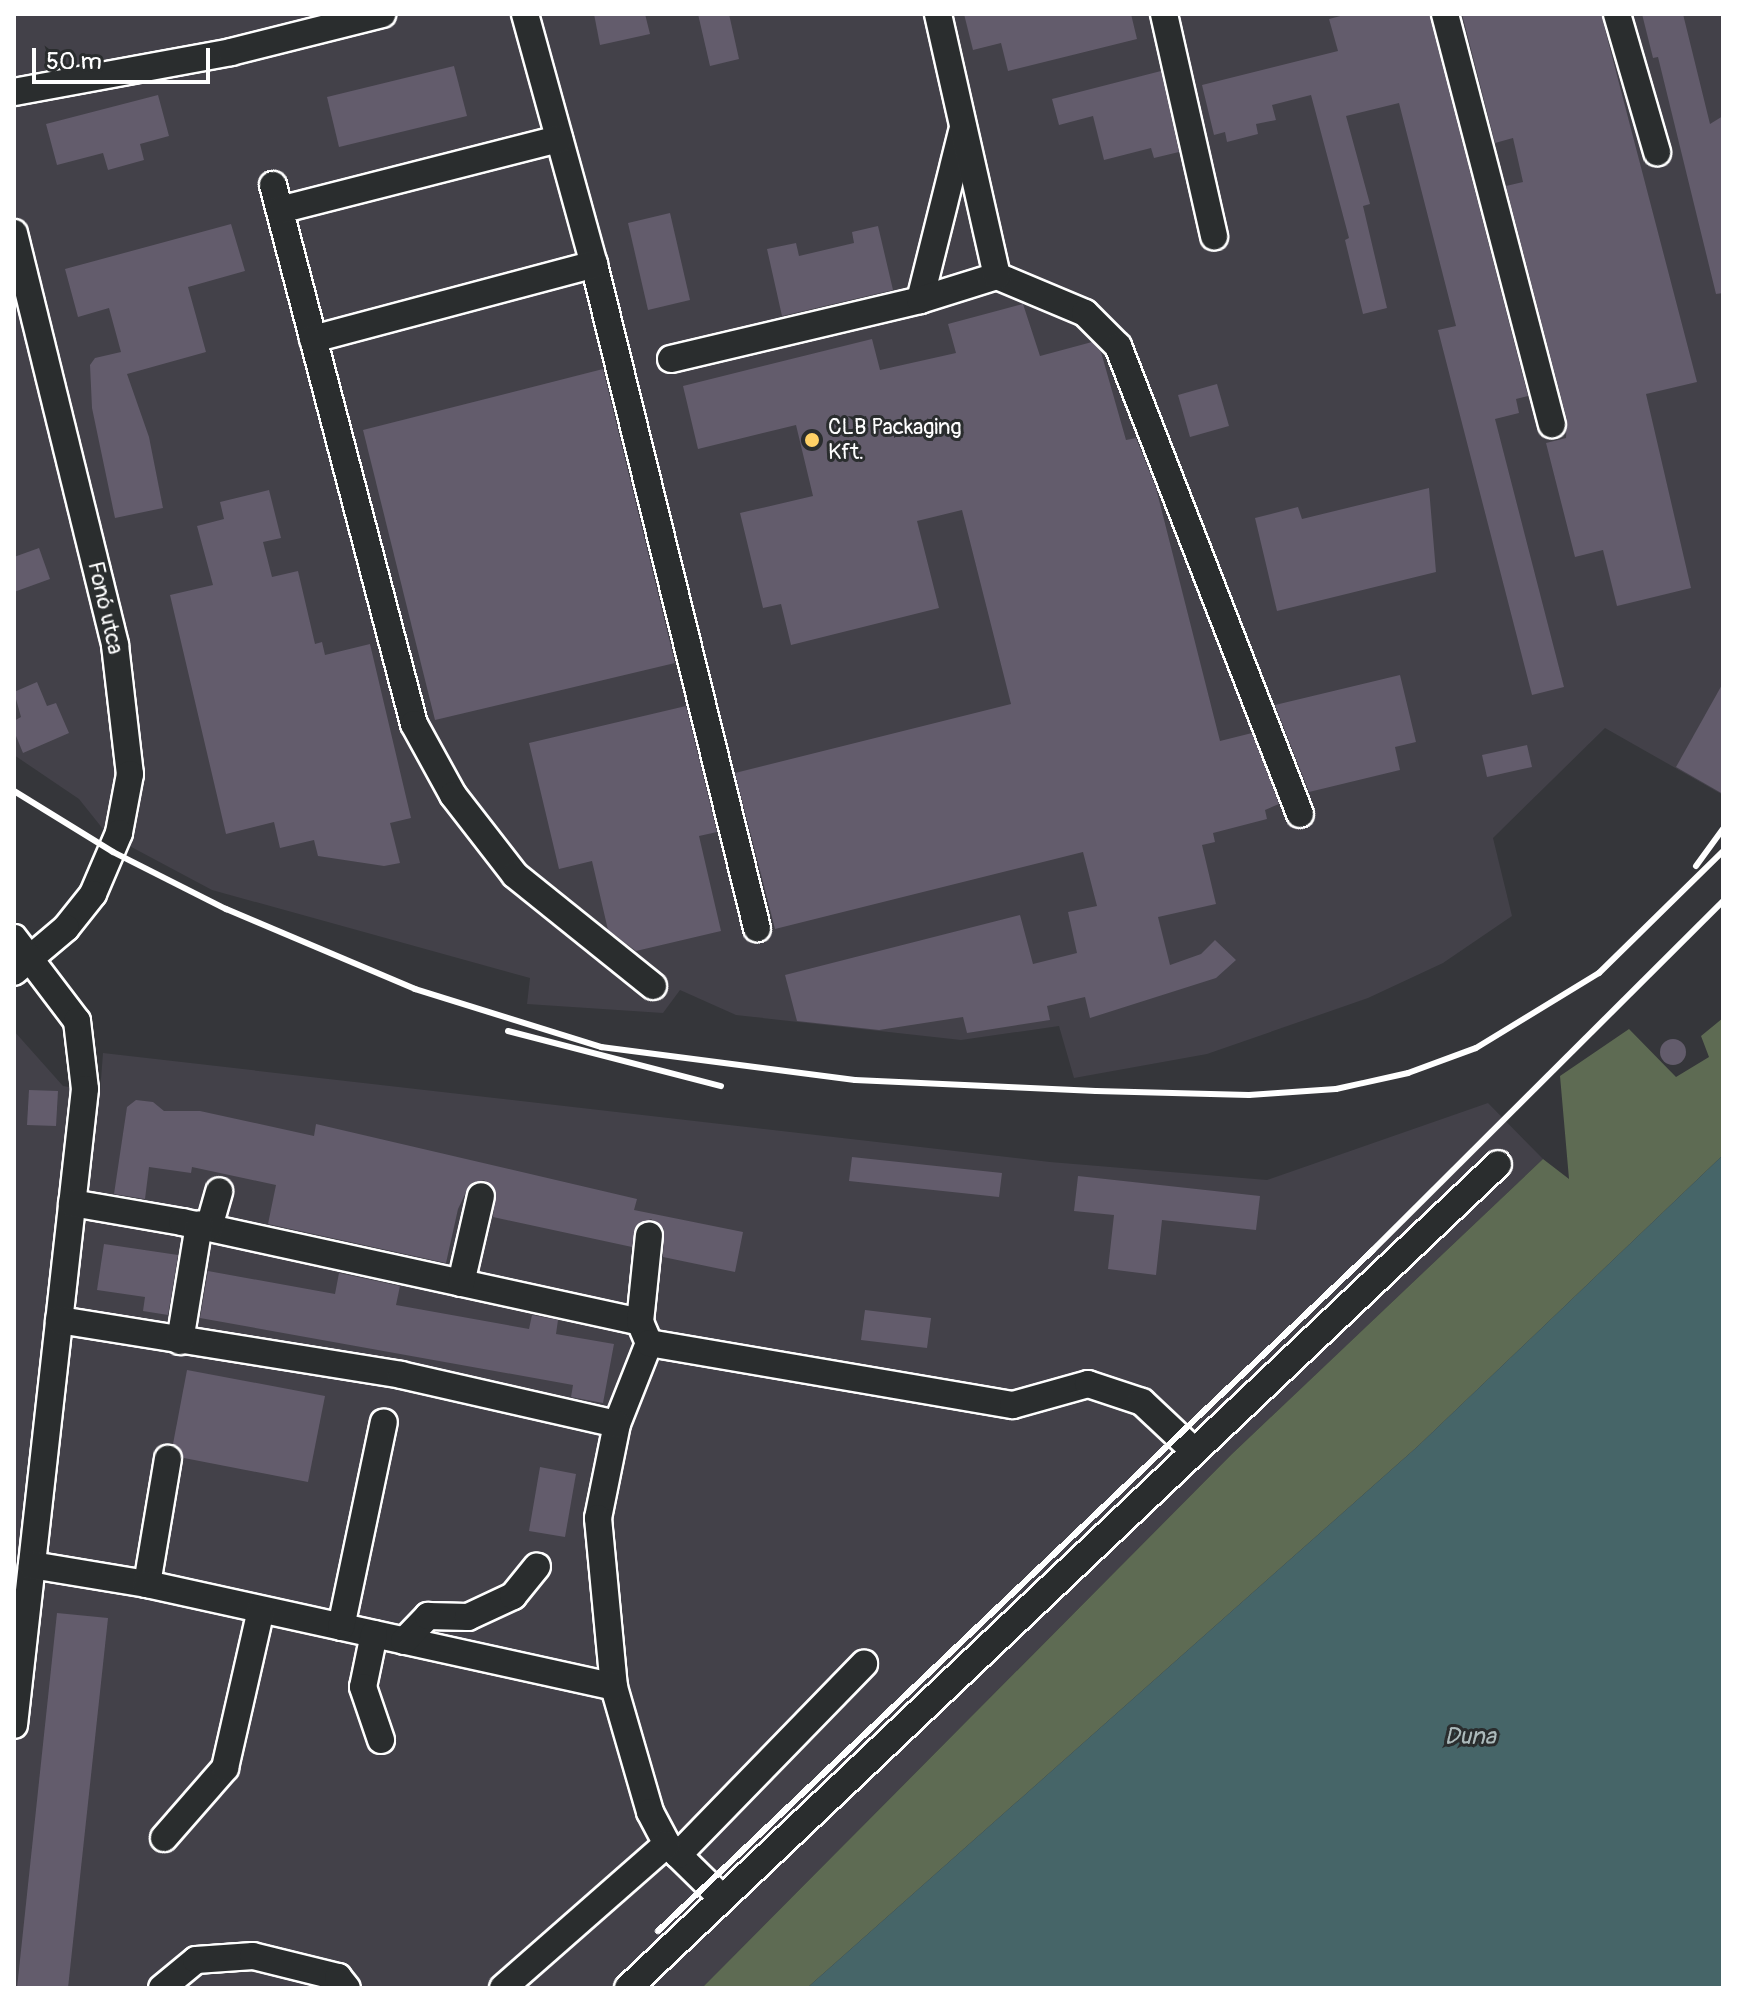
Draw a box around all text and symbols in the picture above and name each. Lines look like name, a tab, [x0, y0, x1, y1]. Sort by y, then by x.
scale bar	[36, 32, 214, 82]
text: 50 m	[46, 47, 102, 76]
place label: CLB Packaging Kft.	[828, 414, 962, 466]
marker: CLB Packaging Kft.	[803, 431, 821, 449]
street label: Fonó utca	[82, 559, 128, 657]
water label: Duna	[1444, 1723, 1496, 1751]

